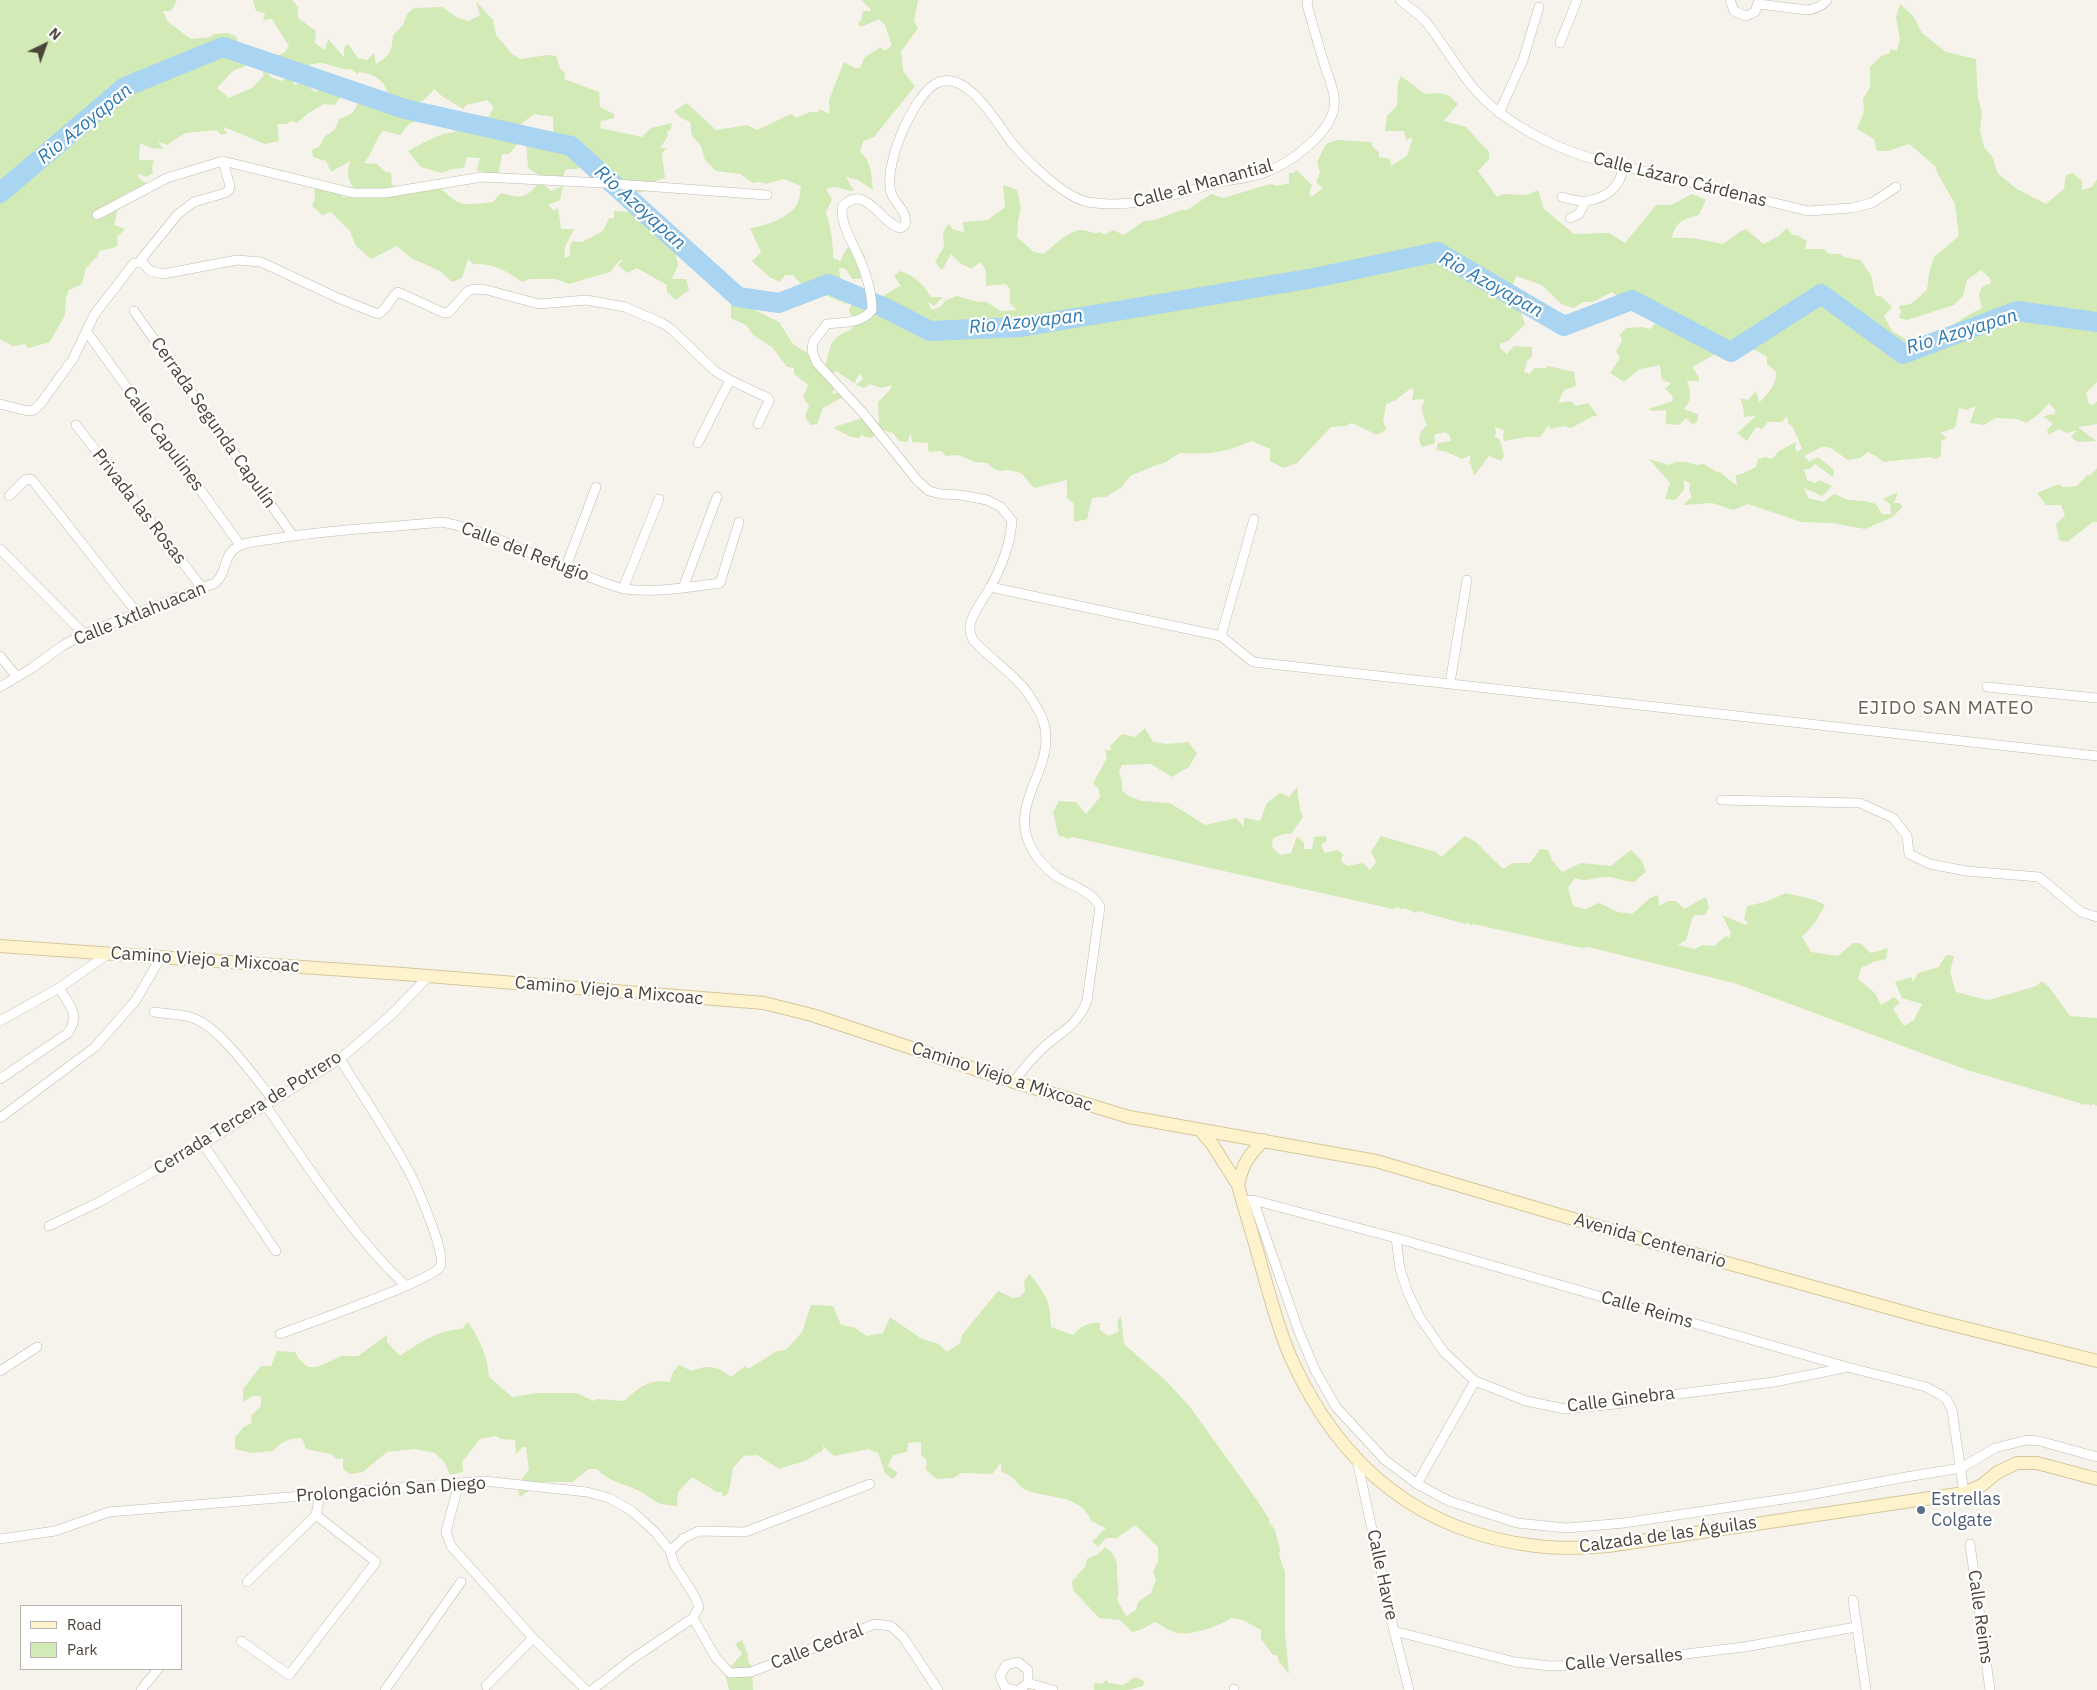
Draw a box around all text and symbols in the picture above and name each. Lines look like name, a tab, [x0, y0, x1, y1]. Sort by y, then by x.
north arrow	[20, 20, 70, 70]
text: N	[45, 24, 65, 44]
water label: Rio Azoyapan	[33, 79, 137, 169]
street label: Calle Lázaro Cárdenas	[1591, 148, 1769, 212]
street label: Calle al Manantial	[1131, 155, 1275, 213]
water label: Rio Azoyapan	[590, 161, 690, 255]
water label: Rio Azoyapan	[1435, 247, 1547, 323]
water label: Rio Azoyapan	[1904, 304, 2020, 360]
water label: Rio Azoyapan	[968, 305, 1084, 339]
street label: Cerrada Segunda Capulín	[146, 333, 280, 513]
street label: Calle Capulines	[118, 382, 208, 496]
street label: Privada las Rosas	[87, 445, 191, 569]
street label: Calle del Refugio	[458, 518, 592, 586]
street label: Calle Ixtlahuacan	[71, 578, 209, 650]
district label: EJIDO SAN MATEO	[1856, 698, 2036, 720]
street label: Camino Viejo a Mixcoac	[110, 943, 300, 977]
street label: Camino Viejo a Mixcoac	[514, 972, 704, 1010]
street label: Camino Viejo a Mixcoac	[909, 1037, 1095, 1117]
street label: Cerrada Tercera de Potrero	[150, 1046, 346, 1180]
street label: Avenida Centenario	[1571, 1209, 1729, 1273]
street label: Calle Reims	[1598, 1287, 1696, 1333]
street label: Calle Ginebra	[1566, 1383, 1676, 1417]
street label: Prolongación San Diego	[295, 1473, 487, 1507]
place label: Estrellas Colgate	[1931, 1489, 2001, 1532]
marker: Estrellas Colgate	[1915, 1504, 1927, 1516]
street label: Calzada de las Águilas	[1578, 1512, 1758, 1558]
street label: Calle Havre	[1362, 1528, 1402, 1622]
street label: Calle Reims	[1963, 1569, 1997, 1665]
legend	[20, 1605, 182, 1670]
text: Road	[67, 1615, 102, 1634]
street label: Calle Cedral	[768, 1620, 866, 1674]
text: Park	[67, 1640, 97, 1659]
street label: Calle Versalles	[1564, 1644, 1684, 1676]

